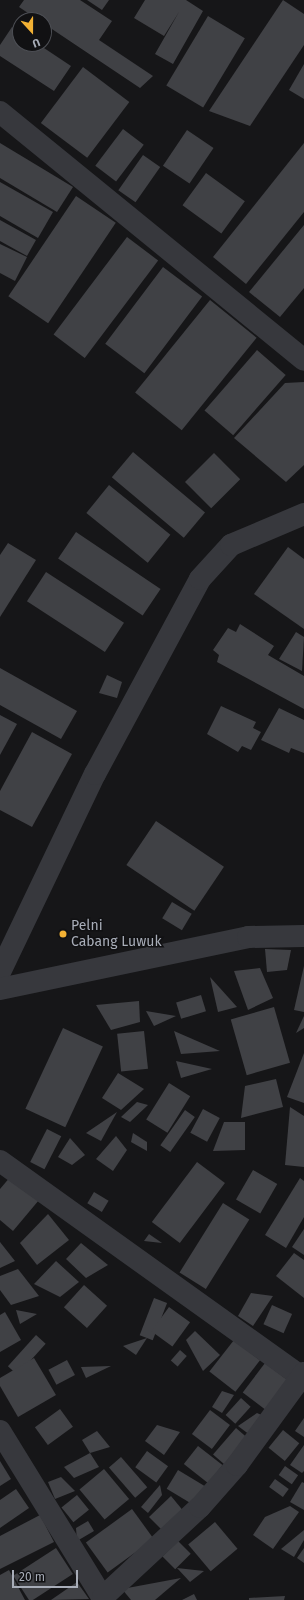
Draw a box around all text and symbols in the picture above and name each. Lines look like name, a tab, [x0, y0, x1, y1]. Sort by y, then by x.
north arrow	[12, 12, 52, 52]
text: U	[30, 35, 42, 50]
place label: Pelni Cabang Luwuk	[71, 918, 162, 950]
marker: Pelni Cabang Luwuk	[58, 929, 68, 939]
scale bar	[14, 1562, 80, 1588]
text: 20 m	[19, 1570, 45, 1584]

